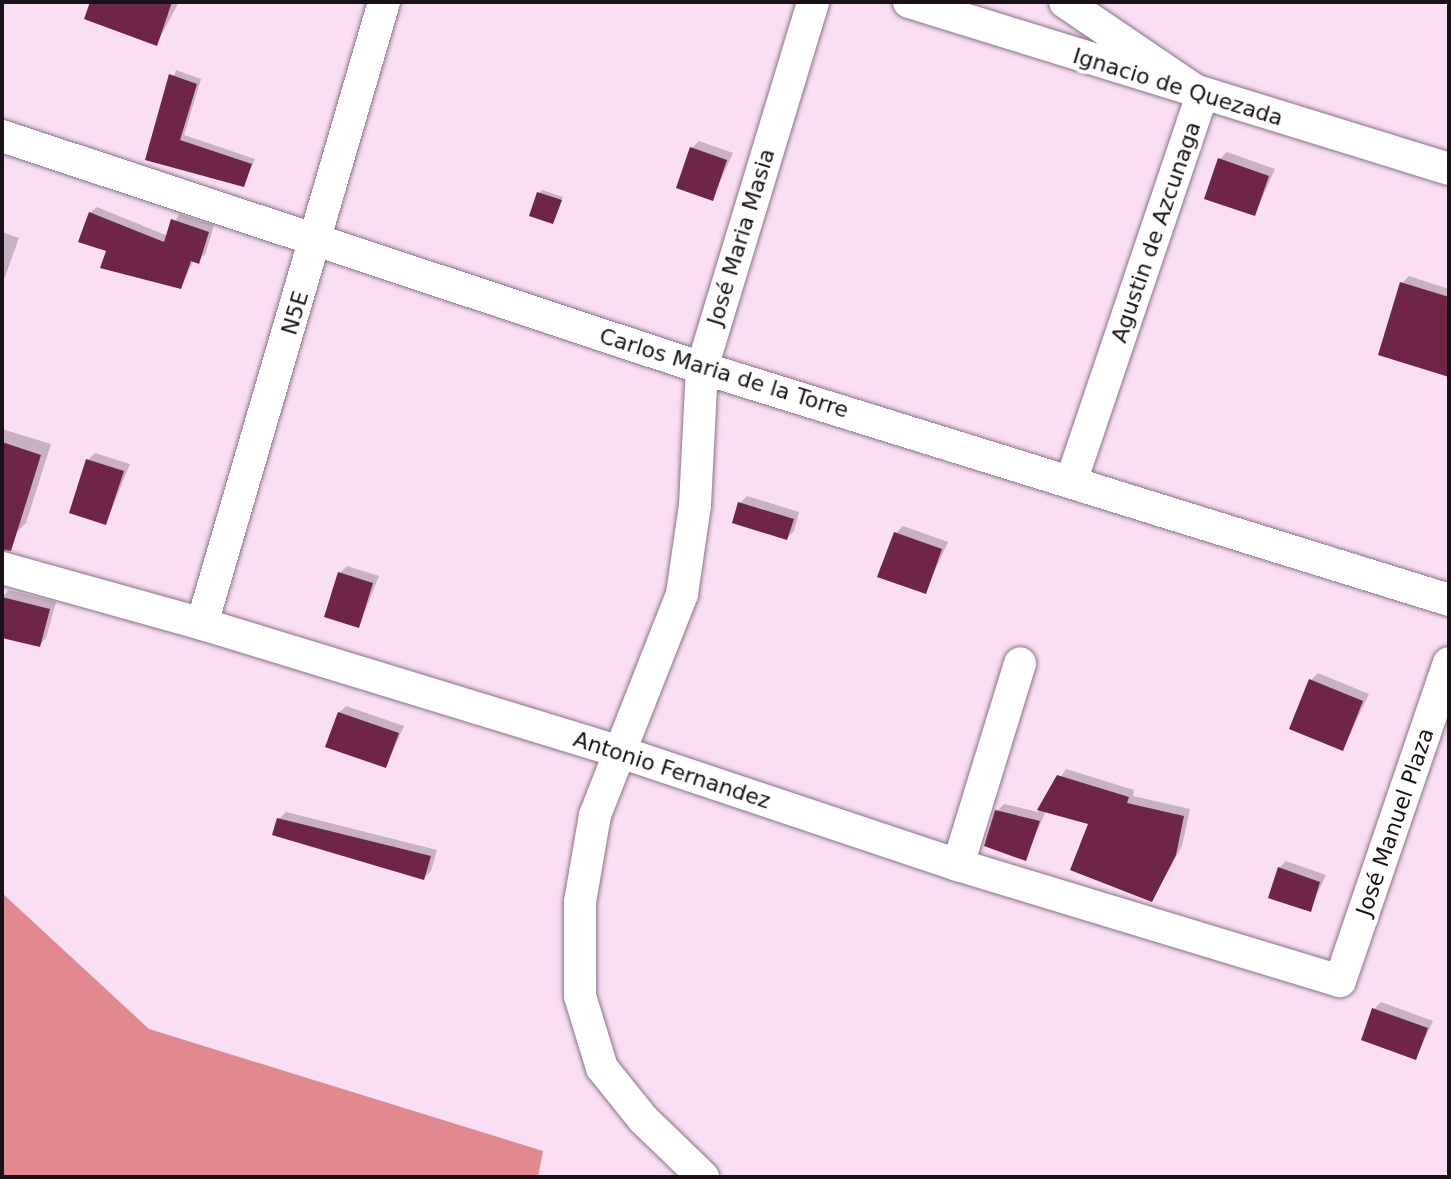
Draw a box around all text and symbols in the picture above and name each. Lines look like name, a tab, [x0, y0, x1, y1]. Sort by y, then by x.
street label: Ignacio de Quezada	[1070, 42, 1286, 132]
street label: Agustin de Azcunaga	[1106, 118, 1206, 346]
street label: José Maria Masia	[702, 145, 780, 329]
street label: N5E	[276, 288, 314, 338]
street label: Carlos Maria de la Torre	[596, 323, 852, 423]
street label: José Manuel Plaza	[1350, 725, 1440, 919]
street label: Antonio Fernandez	[570, 726, 774, 814]

